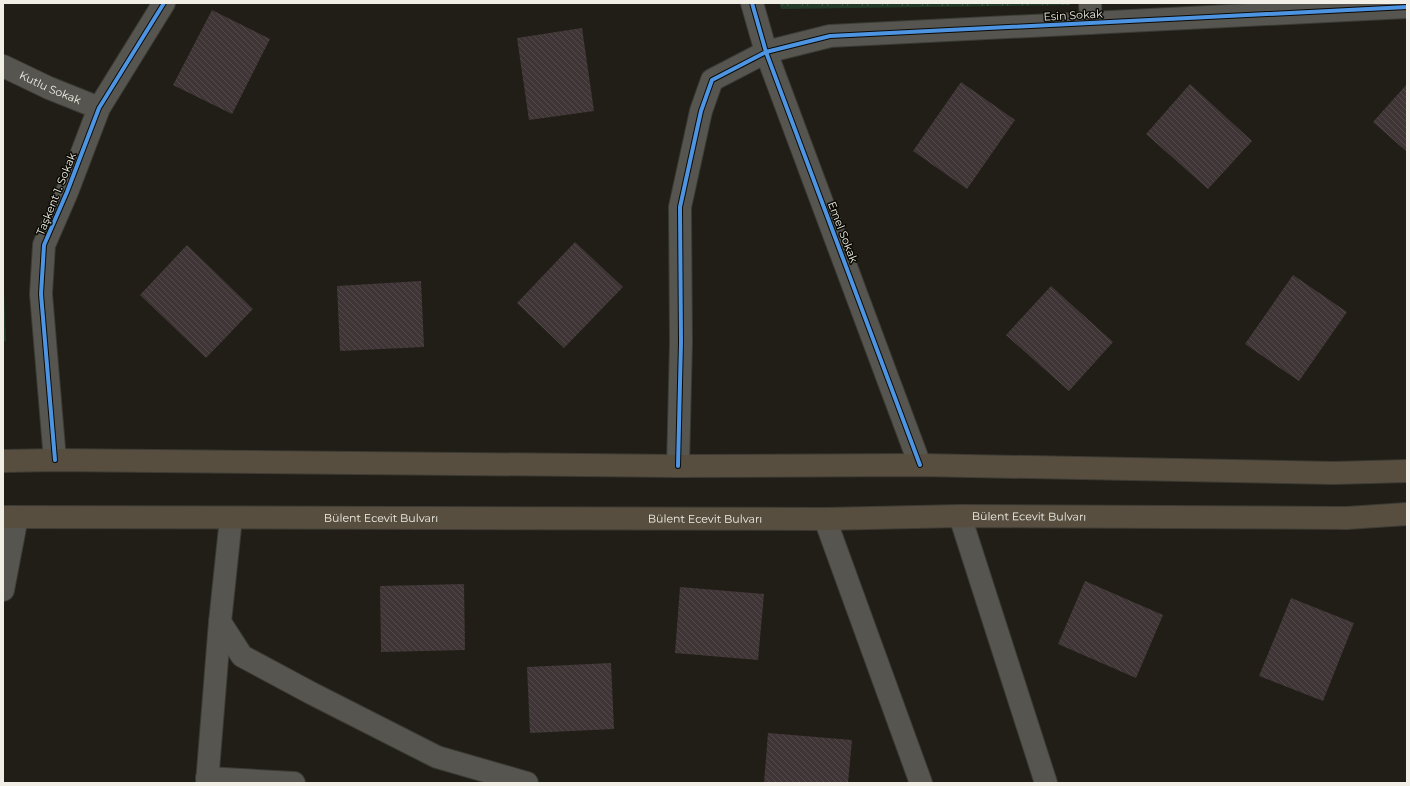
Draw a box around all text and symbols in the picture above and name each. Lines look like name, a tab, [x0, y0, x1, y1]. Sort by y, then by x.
street label: Esin Sokak	[1043, 6, 1103, 24]
street label: Kutlu Sokak	[17, 68, 84, 107]
street label: Taşkent 1. Sokak	[33, 150, 79, 237]
street label: Emel Sokak	[825, 199, 861, 265]
street label: Bülent Ecevit Bulvarı	[972, 509, 1086, 524]
street label: Bülent Ecevit Bulvarı	[324, 511, 438, 525]
street label: Bülent Ecevit Bulvarı	[648, 512, 762, 526]

